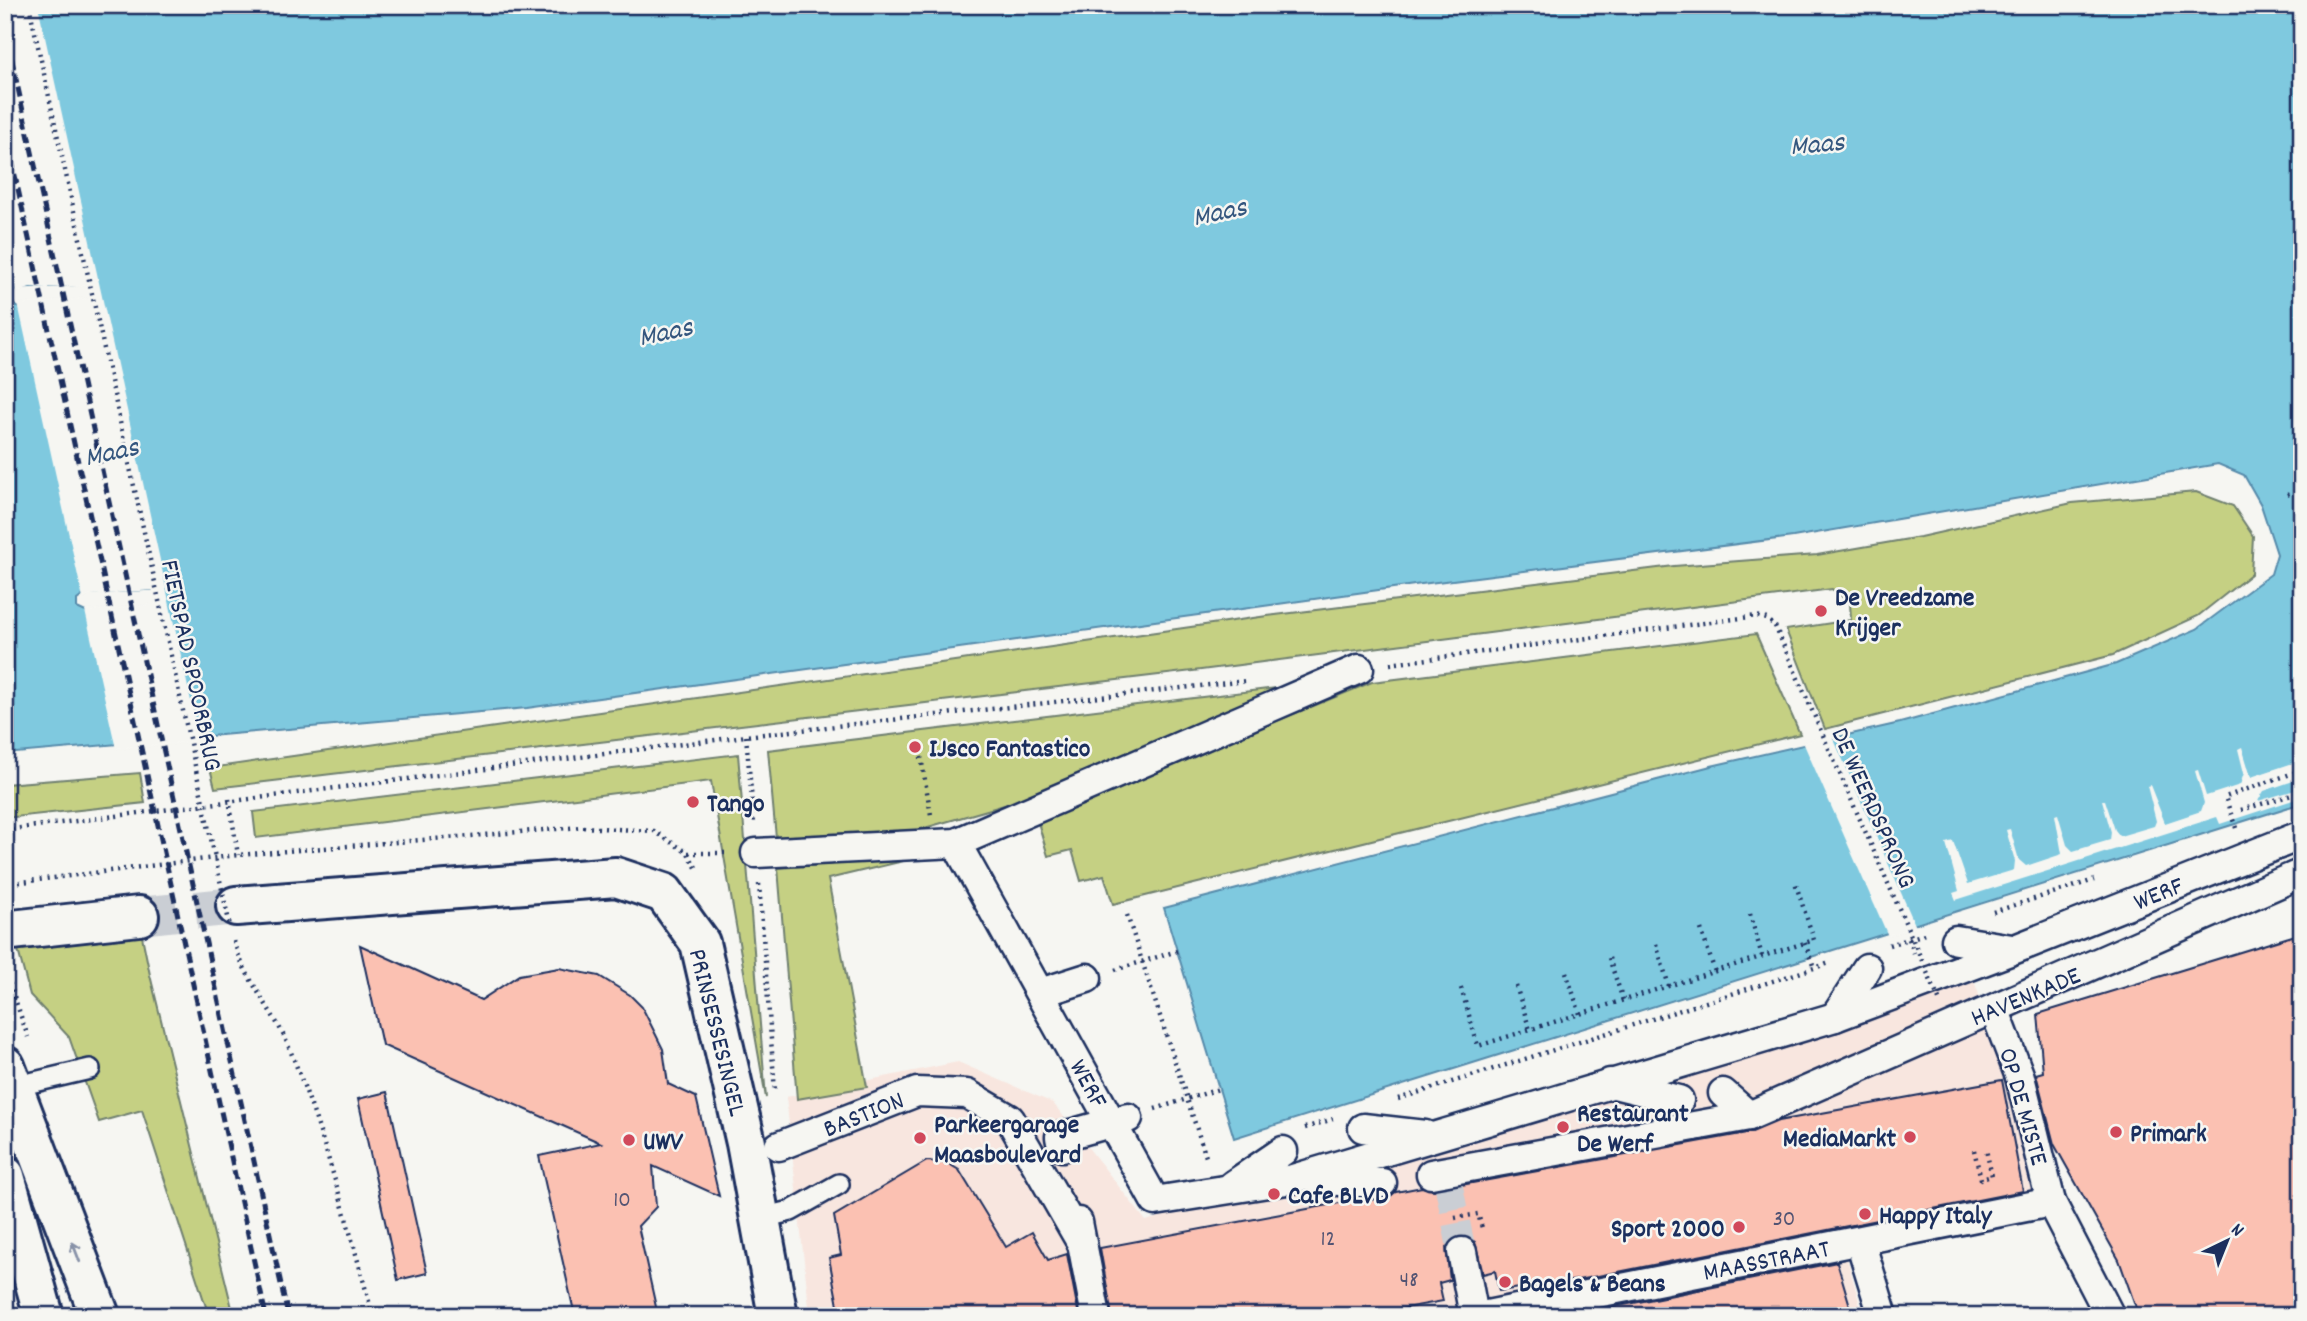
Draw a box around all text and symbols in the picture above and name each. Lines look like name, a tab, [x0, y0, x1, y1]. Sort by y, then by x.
water label: Maas	[1789, 125, 1848, 169]
water label: Maas	[1189, 189, 1252, 240]
water label: Maas	[635, 309, 698, 360]
water label: Maas	[81, 429, 144, 480]
street label: FIETSPAD SPOORBRUG	[149, 557, 230, 775]
place label: De Vreedzame Krijger	[1835, 581, 1974, 648]
marker: De Vreedzame Krijger	[1813, 603, 1829, 619]
street label: DE WEERDSPRONG	[1820, 722, 1924, 895]
place label: IJsco Fantastico	[929, 732, 1091, 769]
marker: IJsco Fantastico	[907, 739, 923, 755]
place label: Tango	[707, 787, 765, 824]
marker: Tango	[685, 794, 701, 810]
street label: WERF	[2129, 868, 2190, 922]
street label: PRINSESSESINGEL	[677, 945, 754, 1121]
street label: HAVENKADE	[1966, 958, 2087, 1038]
street label: OP DE MISTE	[1987, 1044, 2056, 1170]
street label: WERF	[1058, 1053, 1116, 1116]
street label: BASTION	[818, 1083, 910, 1149]
place label: Restaurant De Werf	[1577, 1097, 1689, 1164]
place label: Parkeergarage Maasboulevard	[934, 1108, 1081, 1175]
place label: Primark	[2130, 1117, 2207, 1154]
marker: Restaurant De Werf	[1555, 1119, 1571, 1135]
place label: MediaMarkt	[1783, 1122, 1896, 1159]
marker: Primark	[2108, 1124, 2124, 1140]
place label: UWV	[643, 1125, 683, 1162]
marker: MediaMarkt	[1902, 1129, 1918, 1145]
marker: Parkeergarage Maasboulevard	[912, 1130, 928, 1146]
marker: UWV	[621, 1132, 637, 1148]
place label: Cafe BLVD	[1288, 1179, 1389, 1216]
house number: 10	[613, 1185, 631, 1218]
marker: Cafe BLVD	[1266, 1186, 1282, 1202]
place label: Happy Italy	[1879, 1199, 1993, 1236]
house number: 30	[1773, 1204, 1795, 1237]
marker: Happy Italy	[1857, 1206, 1873, 1222]
north arrow	[2192, 1206, 2262, 1276]
place label: Sport 2000	[1611, 1212, 1725, 1249]
text: N	[2224, 1218, 2249, 1244]
marker: Sport 2000	[1731, 1219, 1747, 1235]
house number: 12	[1320, 1224, 1336, 1257]
street label: MAASSTRAAT	[1700, 1232, 1834, 1293]
one-way arrow	[69, 1241, 81, 1263]
house number: 48	[1400, 1265, 1418, 1298]
place label: Bagels & Beans	[1519, 1267, 1666, 1304]
marker: Bagels & Beans	[1497, 1274, 1513, 1290]

